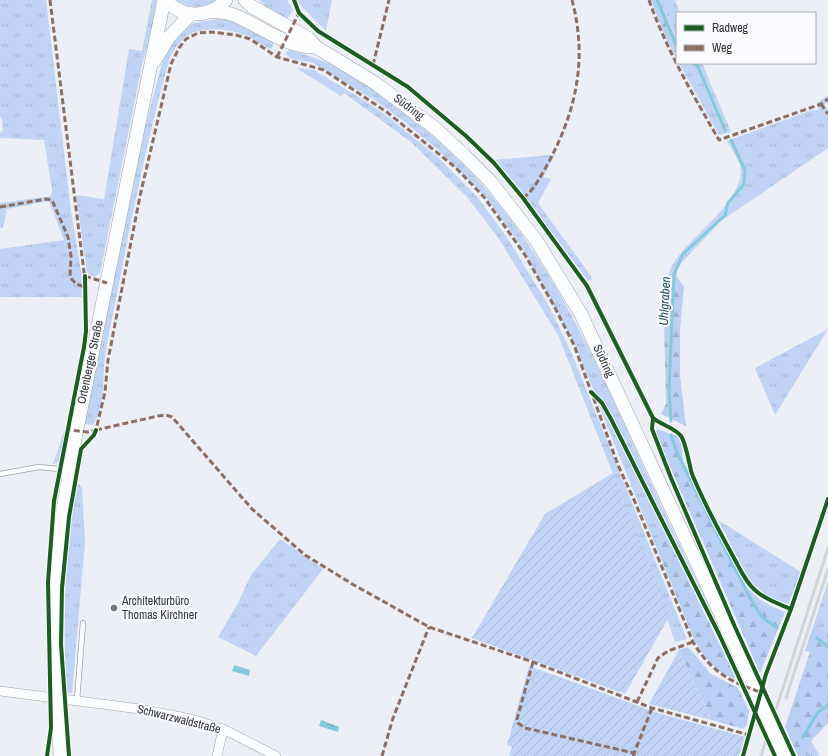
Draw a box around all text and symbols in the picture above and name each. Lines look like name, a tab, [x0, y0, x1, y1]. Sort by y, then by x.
legend	[676, 12, 816, 64]
text: Radweg	[712, 20, 749, 36]
text: Weg	[712, 40, 733, 56]
street label: Südring	[390, 90, 428, 124]
water label: Uhlgraben	[655, 276, 674, 326]
street label: Ortenberger Straße	[73, 319, 107, 405]
street label: Südring	[589, 342, 619, 380]
place label: Architekturbüro Thomas Kirchner	[121, 593, 198, 623]
marker: Architekturbüro Thomas Kirchner	[109, 603, 119, 613]
street label: Schwarzwaldstraße	[135, 701, 223, 737]

